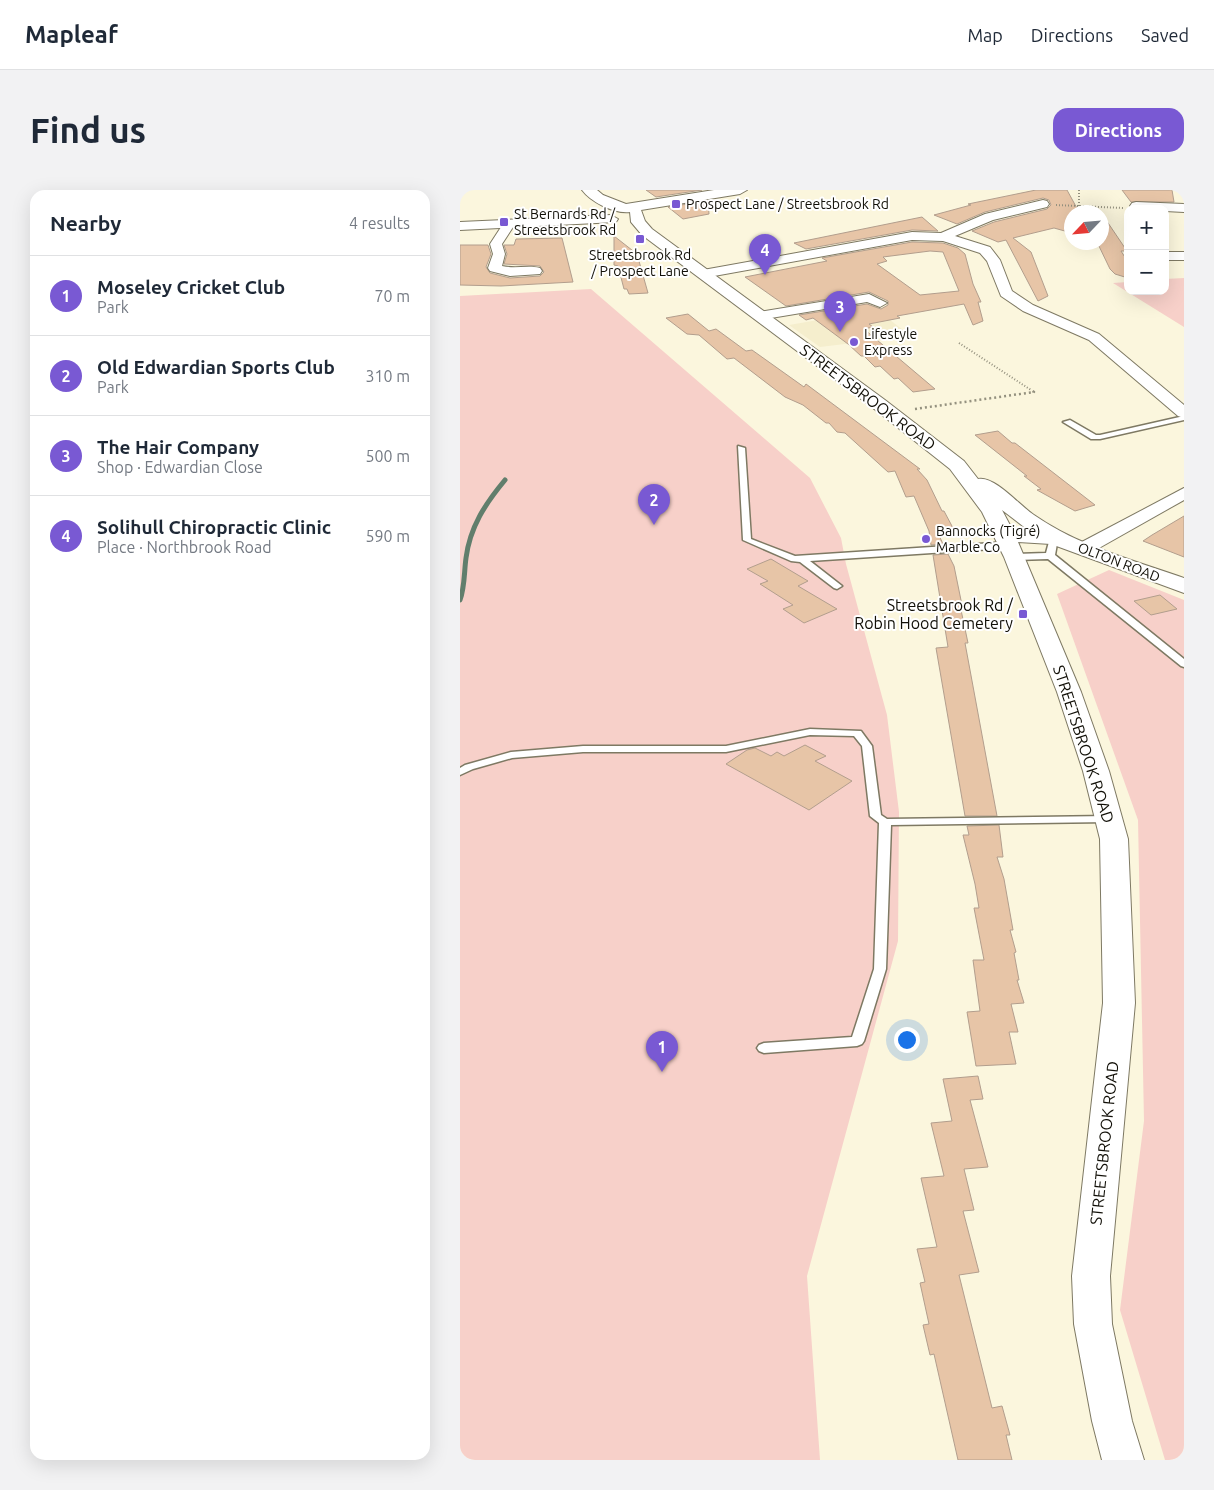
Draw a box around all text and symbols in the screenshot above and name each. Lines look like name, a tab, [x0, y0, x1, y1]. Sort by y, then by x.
text: Mapleaf	[25, 21, 118, 48]
text: Map	[967, 25, 1003, 45]
text: Directions	[1031, 25, 1113, 45]
text: Saved	[1141, 25, 1189, 45]
button: Directions	[1053, 108, 1184, 152]
text: Find us	[30, 110, 146, 150]
place label: Prospect Lane / Streetsbrook Rd	[686, 196, 889, 212]
marker: Prospect Lane / Streetsbrook Rd	[670, 198, 682, 210]
north arrow	[1064, 205, 1109, 250]
map controls	[1124, 205, 1169, 295]
button: +	[1124, 205, 1169, 250]
place label: St Bernards Rd / Streetsbrook Rd	[514, 206, 616, 238]
text: Nearby	[50, 211, 121, 235]
text: 4 results	[349, 214, 410, 232]
marker: St Bernards Rd / Streetsbrook Rd	[498, 216, 510, 228]
marker: Streetsbrook Rd / Prospect Lane	[634, 233, 646, 245]
pin: 4	[749, 234, 781, 275]
place label: Streetsbrook Rd / Prospect Lane	[589, 247, 691, 279]
button: −	[1124, 250, 1169, 295]
text: Moseley Cricket Club	[97, 276, 285, 298]
text: 1	[61, 287, 71, 305]
text: 70 m	[374, 287, 410, 305]
pin: 3	[824, 291, 856, 332]
text: Park	[97, 298, 129, 316]
place label: Lifestyle Express	[864, 326, 917, 358]
marker: Lifestyle Express	[848, 336, 860, 348]
street label: STREETSBROOK ROAD	[797, 340, 939, 454]
text: Old Edwardian Sports Club	[97, 356, 335, 378]
text: 2	[61, 367, 71, 385]
text: 310 m	[365, 367, 410, 385]
text: Park	[97, 378, 129, 396]
text: The Hair Company	[97, 436, 259, 458]
text: 3	[61, 447, 71, 465]
text: 500 m	[365, 447, 410, 465]
text: Shop · Edwardian Close	[97, 458, 263, 476]
pin: 2	[638, 484, 670, 525]
text: Solihull Chiropractic Clinic	[97, 516, 331, 538]
place label: Bannocks (Tigré) Marble Co	[936, 523, 1040, 555]
text: 4	[61, 527, 71, 545]
text: 590 m	[365, 527, 410, 545]
marker: Bannocks (Tigré) Marble Co	[920, 533, 932, 545]
text: Place · Northbrook Road	[97, 538, 272, 556]
street label: OLTON ROAD	[1076, 539, 1162, 585]
place label: Streetsbrook Rd / Robin Hood Cemetery	[854, 596, 1014, 632]
marker: Streetsbrook Rd / Robin Hood Cemetery	[1017, 608, 1029, 620]
street label: STREETSBROOK ROAD	[1050, 663, 1118, 825]
your location	[894, 1027, 920, 1053]
pin: 1	[646, 1031, 678, 1072]
street label: STREETSBROOK ROAD	[1086, 1060, 1122, 1226]

